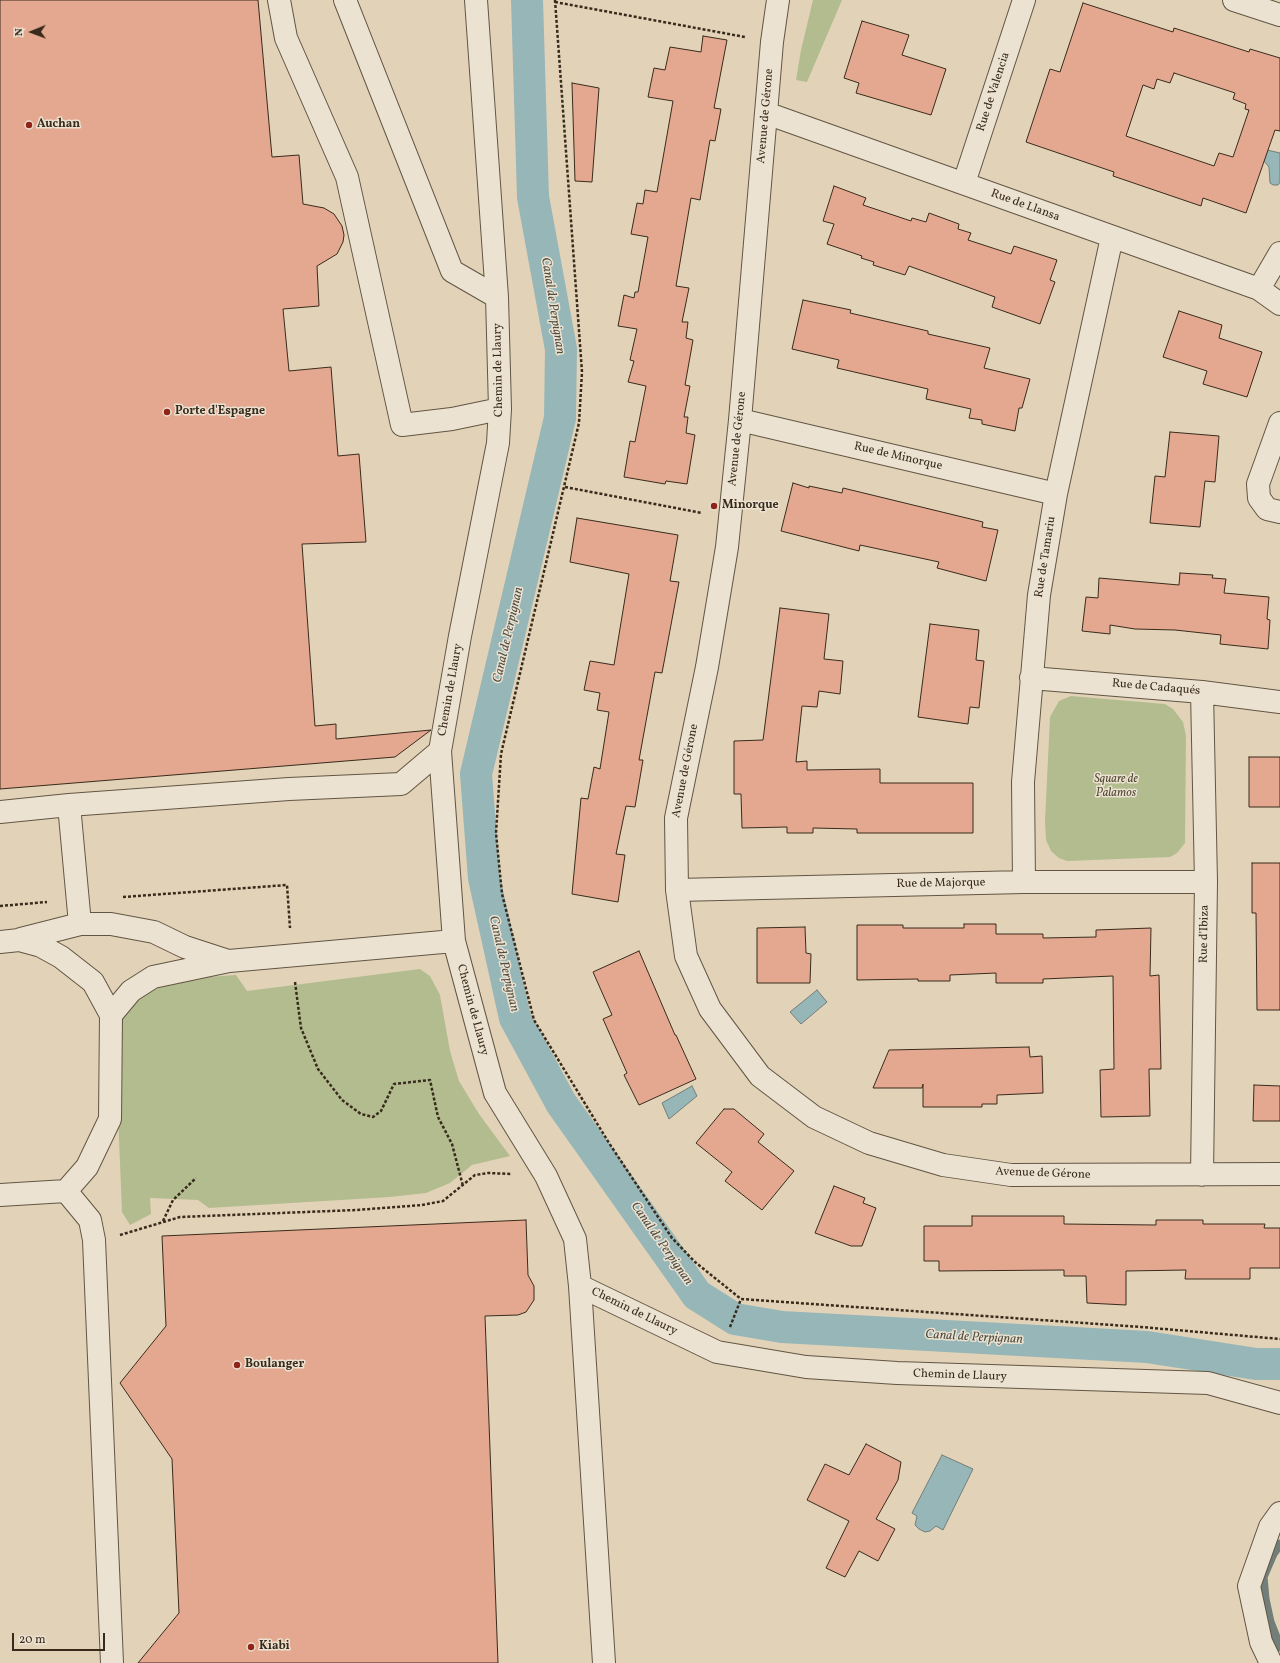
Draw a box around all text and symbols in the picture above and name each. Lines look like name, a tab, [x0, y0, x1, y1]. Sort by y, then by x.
north arrow	[12, 12, 52, 52]
text: N	[12, 28, 27, 36]
street label: Rue de Valencia	[974, 51, 1014, 133]
street label: Avenue de Gérone	[755, 68, 777, 164]
place label: Auchan	[37, 118, 80, 132]
marker: Auchan	[24, 120, 34, 130]
street label: Rue de Llansa	[988, 187, 1062, 225]
water label: Canal de Perpignan	[537, 256, 567, 356]
street label: Chemin de Llaury	[491, 323, 507, 417]
street label: Avenue de Gérone	[726, 391, 750, 487]
place label: Porte d'Espagne	[175, 405, 265, 419]
marker: Porte d'Espagne	[162, 407, 172, 417]
street label: Rue de Minorque	[852, 440, 944, 474]
place label: Minorque	[722, 499, 779, 513]
marker: Minorque	[709, 501, 719, 511]
street label: Rue de Tamariu	[1032, 515, 1060, 599]
water label: Canal de Perpignan	[490, 586, 528, 684]
street label: Chemin de Llaury	[436, 643, 466, 737]
street label: Rue de Cadaqués	[1111, 677, 1201, 699]
street label: Avenue de Gérone	[670, 723, 702, 819]
park label: Square de Palamos	[1094, 773, 1138, 801]
street label: Rue de Majorque	[896, 876, 986, 892]
street label: Rue d'Ibiza	[1197, 905, 1213, 963]
water label: Canal de Perpignan	[484, 915, 522, 1013]
street label: Chemin de Llaury	[453, 963, 491, 1057]
street label: Avenue de Gérone	[995, 1165, 1091, 1183]
water label: Canal de Perpignan	[627, 1199, 695, 1289]
street label: Chemin de Llaury	[589, 1285, 679, 1339]
water label: Canal de Perpignan	[925, 1328, 1023, 1348]
place label: Boulanger	[245, 1358, 304, 1372]
marker: Boulanger	[232, 1360, 242, 1370]
street label: Chemin de Llaury	[913, 1367, 1007, 1385]
scale bar	[14, 1625, 107, 1651]
text: 20 m	[19, 1632, 46, 1648]
place label: Kiabi	[259, 1640, 290, 1654]
marker: Kiabi	[246, 1642, 256, 1652]

